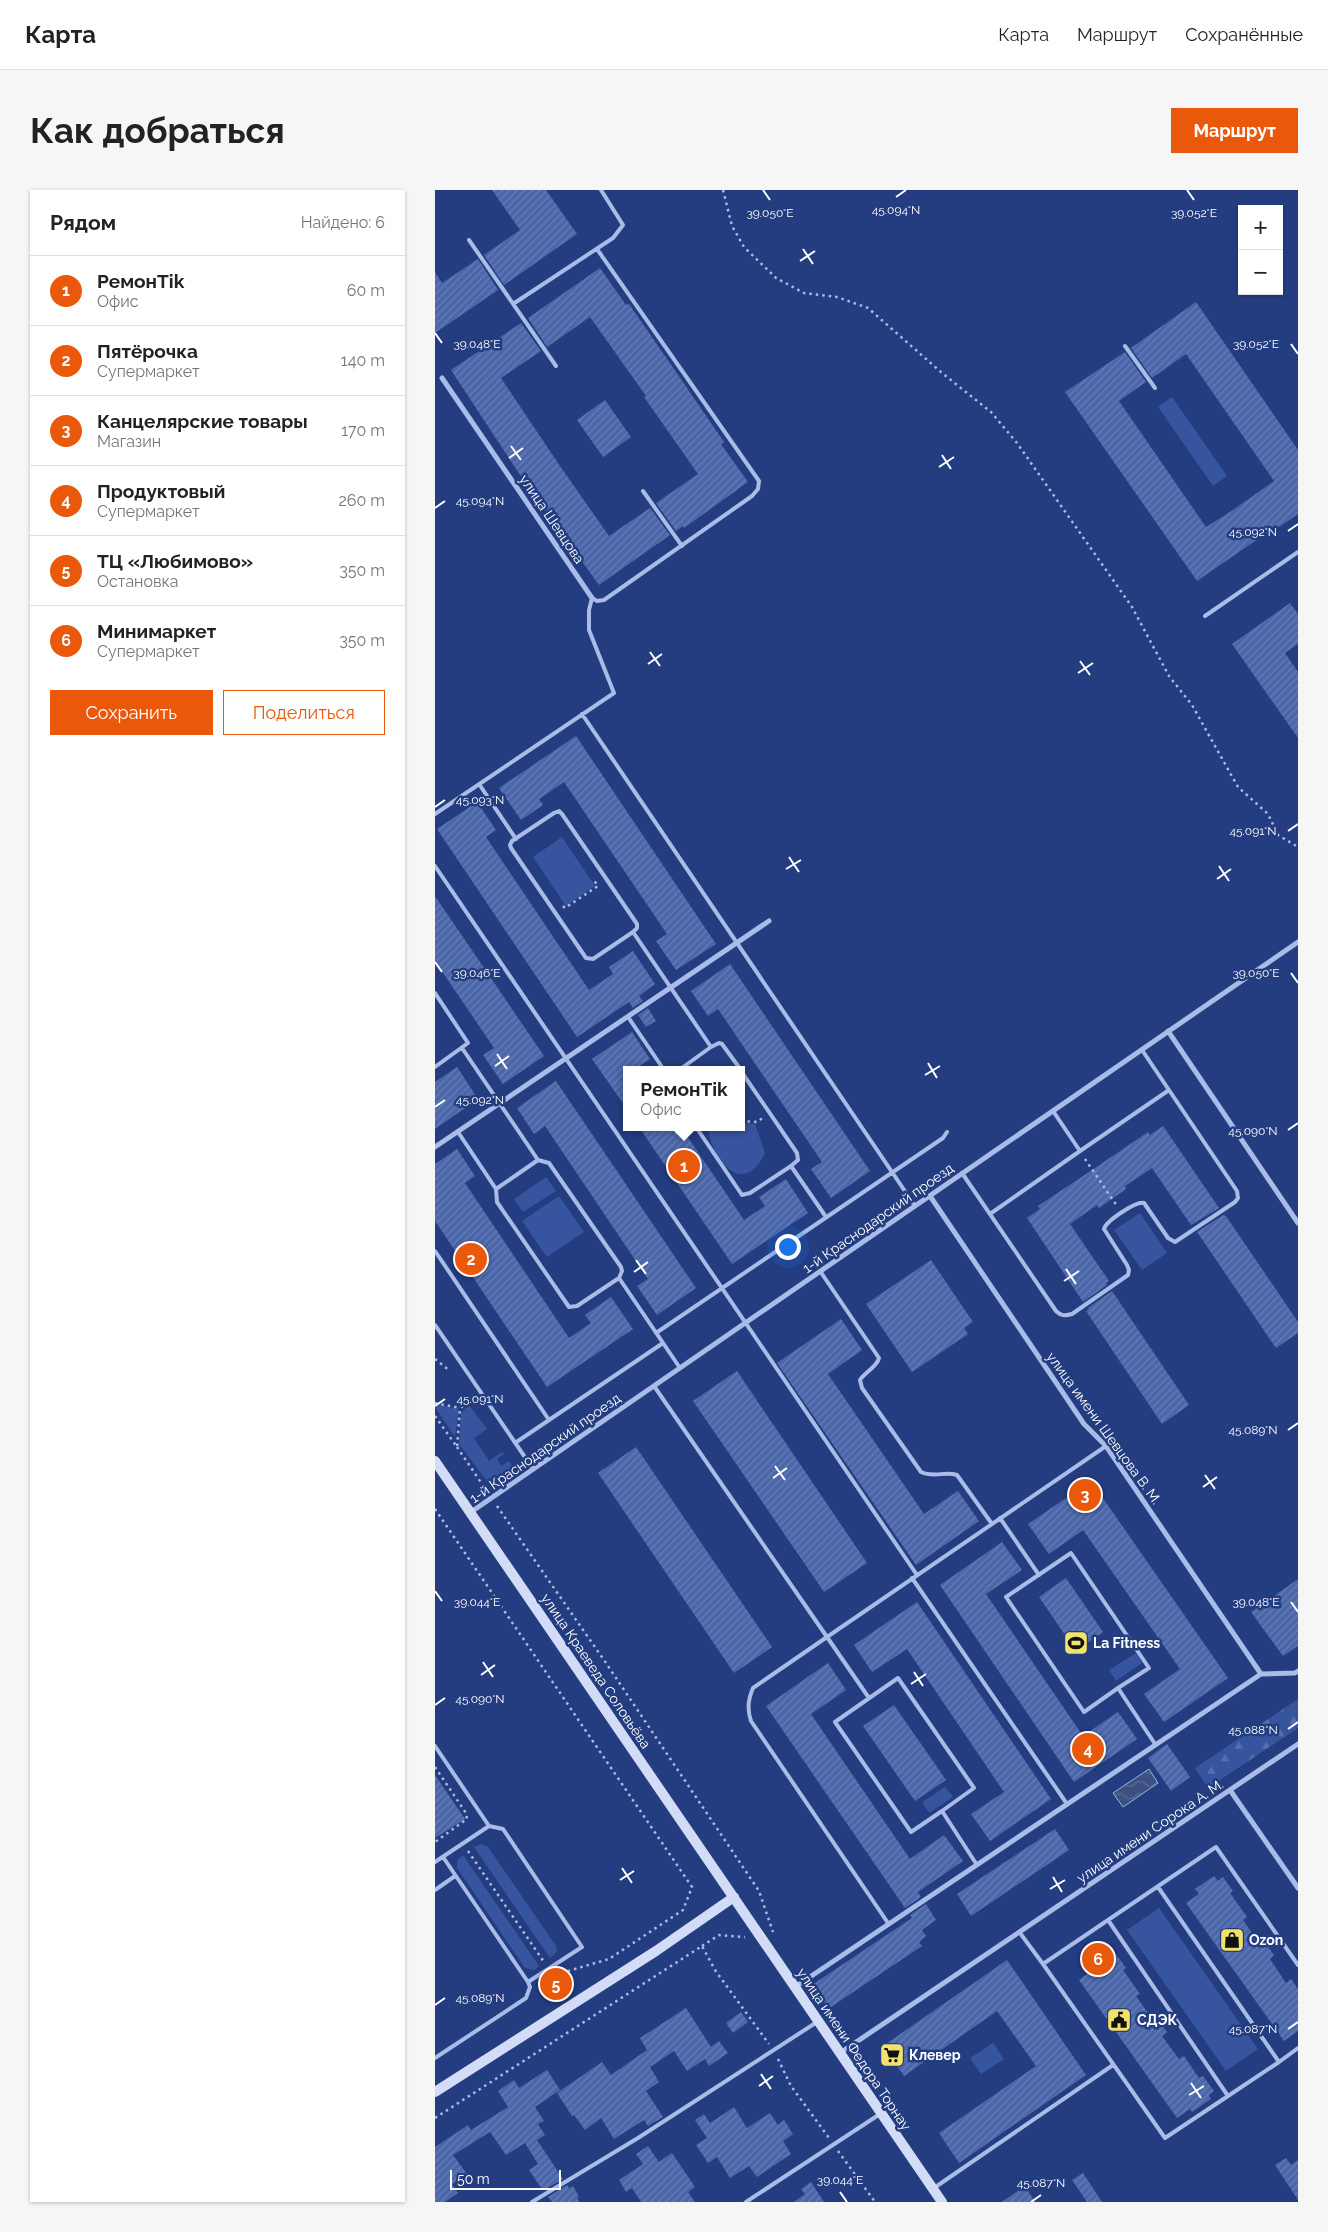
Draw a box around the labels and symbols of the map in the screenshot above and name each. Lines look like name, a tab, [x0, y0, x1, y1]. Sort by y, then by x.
text: 45.094°N	[872, 203, 920, 217]
text: 39.050°E	[746, 206, 794, 220]
text: 39.052°E	[1171, 206, 1217, 220]
text: 39.048°E	[453, 337, 501, 351]
text: 39.052°E	[1233, 337, 1279, 351]
street label: улица Шевцова	[516, 472, 588, 566]
text: 45.094°N	[456, 494, 504, 508]
text: 45.092°N	[1229, 525, 1277, 539]
text: 45.093°N	[456, 793, 504, 807]
text: 45.091°N	[1229, 824, 1277, 838]
text: 39.046°E	[453, 966, 501, 980]
text: 39.050°E	[1232, 966, 1280, 980]
text: 45.092°N	[456, 1093, 504, 1107]
text: 45.090°N	[1228, 1124, 1278, 1138]
pin: 1	[668, 1147, 700, 1185]
street label: 1-й Краснодарский проезд	[800, 1160, 956, 1276]
your location	[775, 1234, 801, 1260]
pin: 2	[455, 1240, 487, 1278]
street label: улица имени Шевцова В. М.	[1043, 1349, 1165, 1507]
street label: 1-й Краснодарский проезд	[467, 1390, 623, 1506]
text: 45.091°N	[456, 1392, 504, 1406]
text: 45.089°N	[1229, 1423, 1277, 1437]
pin: 3	[1069, 1476, 1101, 1514]
street label: улица Краеведа Соловьёва	[538, 1590, 654, 1752]
text: 39.044°E	[454, 1595, 500, 1609]
text: 39.048°E	[1232, 1595, 1280, 1609]
sports icon: La Fitness	[1063, 1630, 1089, 1656]
place label: La Fitness	[1093, 1635, 1160, 1651]
text: 45.090°N	[455, 1692, 505, 1706]
text: 45.088°N	[1228, 1723, 1278, 1737]
pin: 4	[1072, 1730, 1104, 1768]
street label: улица имени Сорока А. М.	[1074, 1776, 1226, 1886]
shop icon: Ozon	[1219, 1927, 1245, 1953]
place label: Ozon	[1249, 1932, 1283, 1948]
pin: 6	[1082, 1940, 1114, 1978]
pin: 5	[540, 1965, 572, 2003]
street label: улица имени Федора Торнау	[794, 1965, 915, 2133]
text: 45.089°N	[456, 1991, 504, 2005]
public building icon: СДЭК	[1106, 2007, 1132, 2033]
place label: СДЭК	[1137, 2012, 1178, 2028]
text: 45.087°N	[1229, 2022, 1277, 2036]
supermarket icon: Клевер	[879, 2042, 905, 2068]
place label: Клевер	[909, 2047, 961, 2063]
scale bar	[450, 2167, 561, 2190]
text: 39.044°E	[817, 2173, 863, 2187]
text: 45.087°N	[1017, 2176, 1065, 2190]

